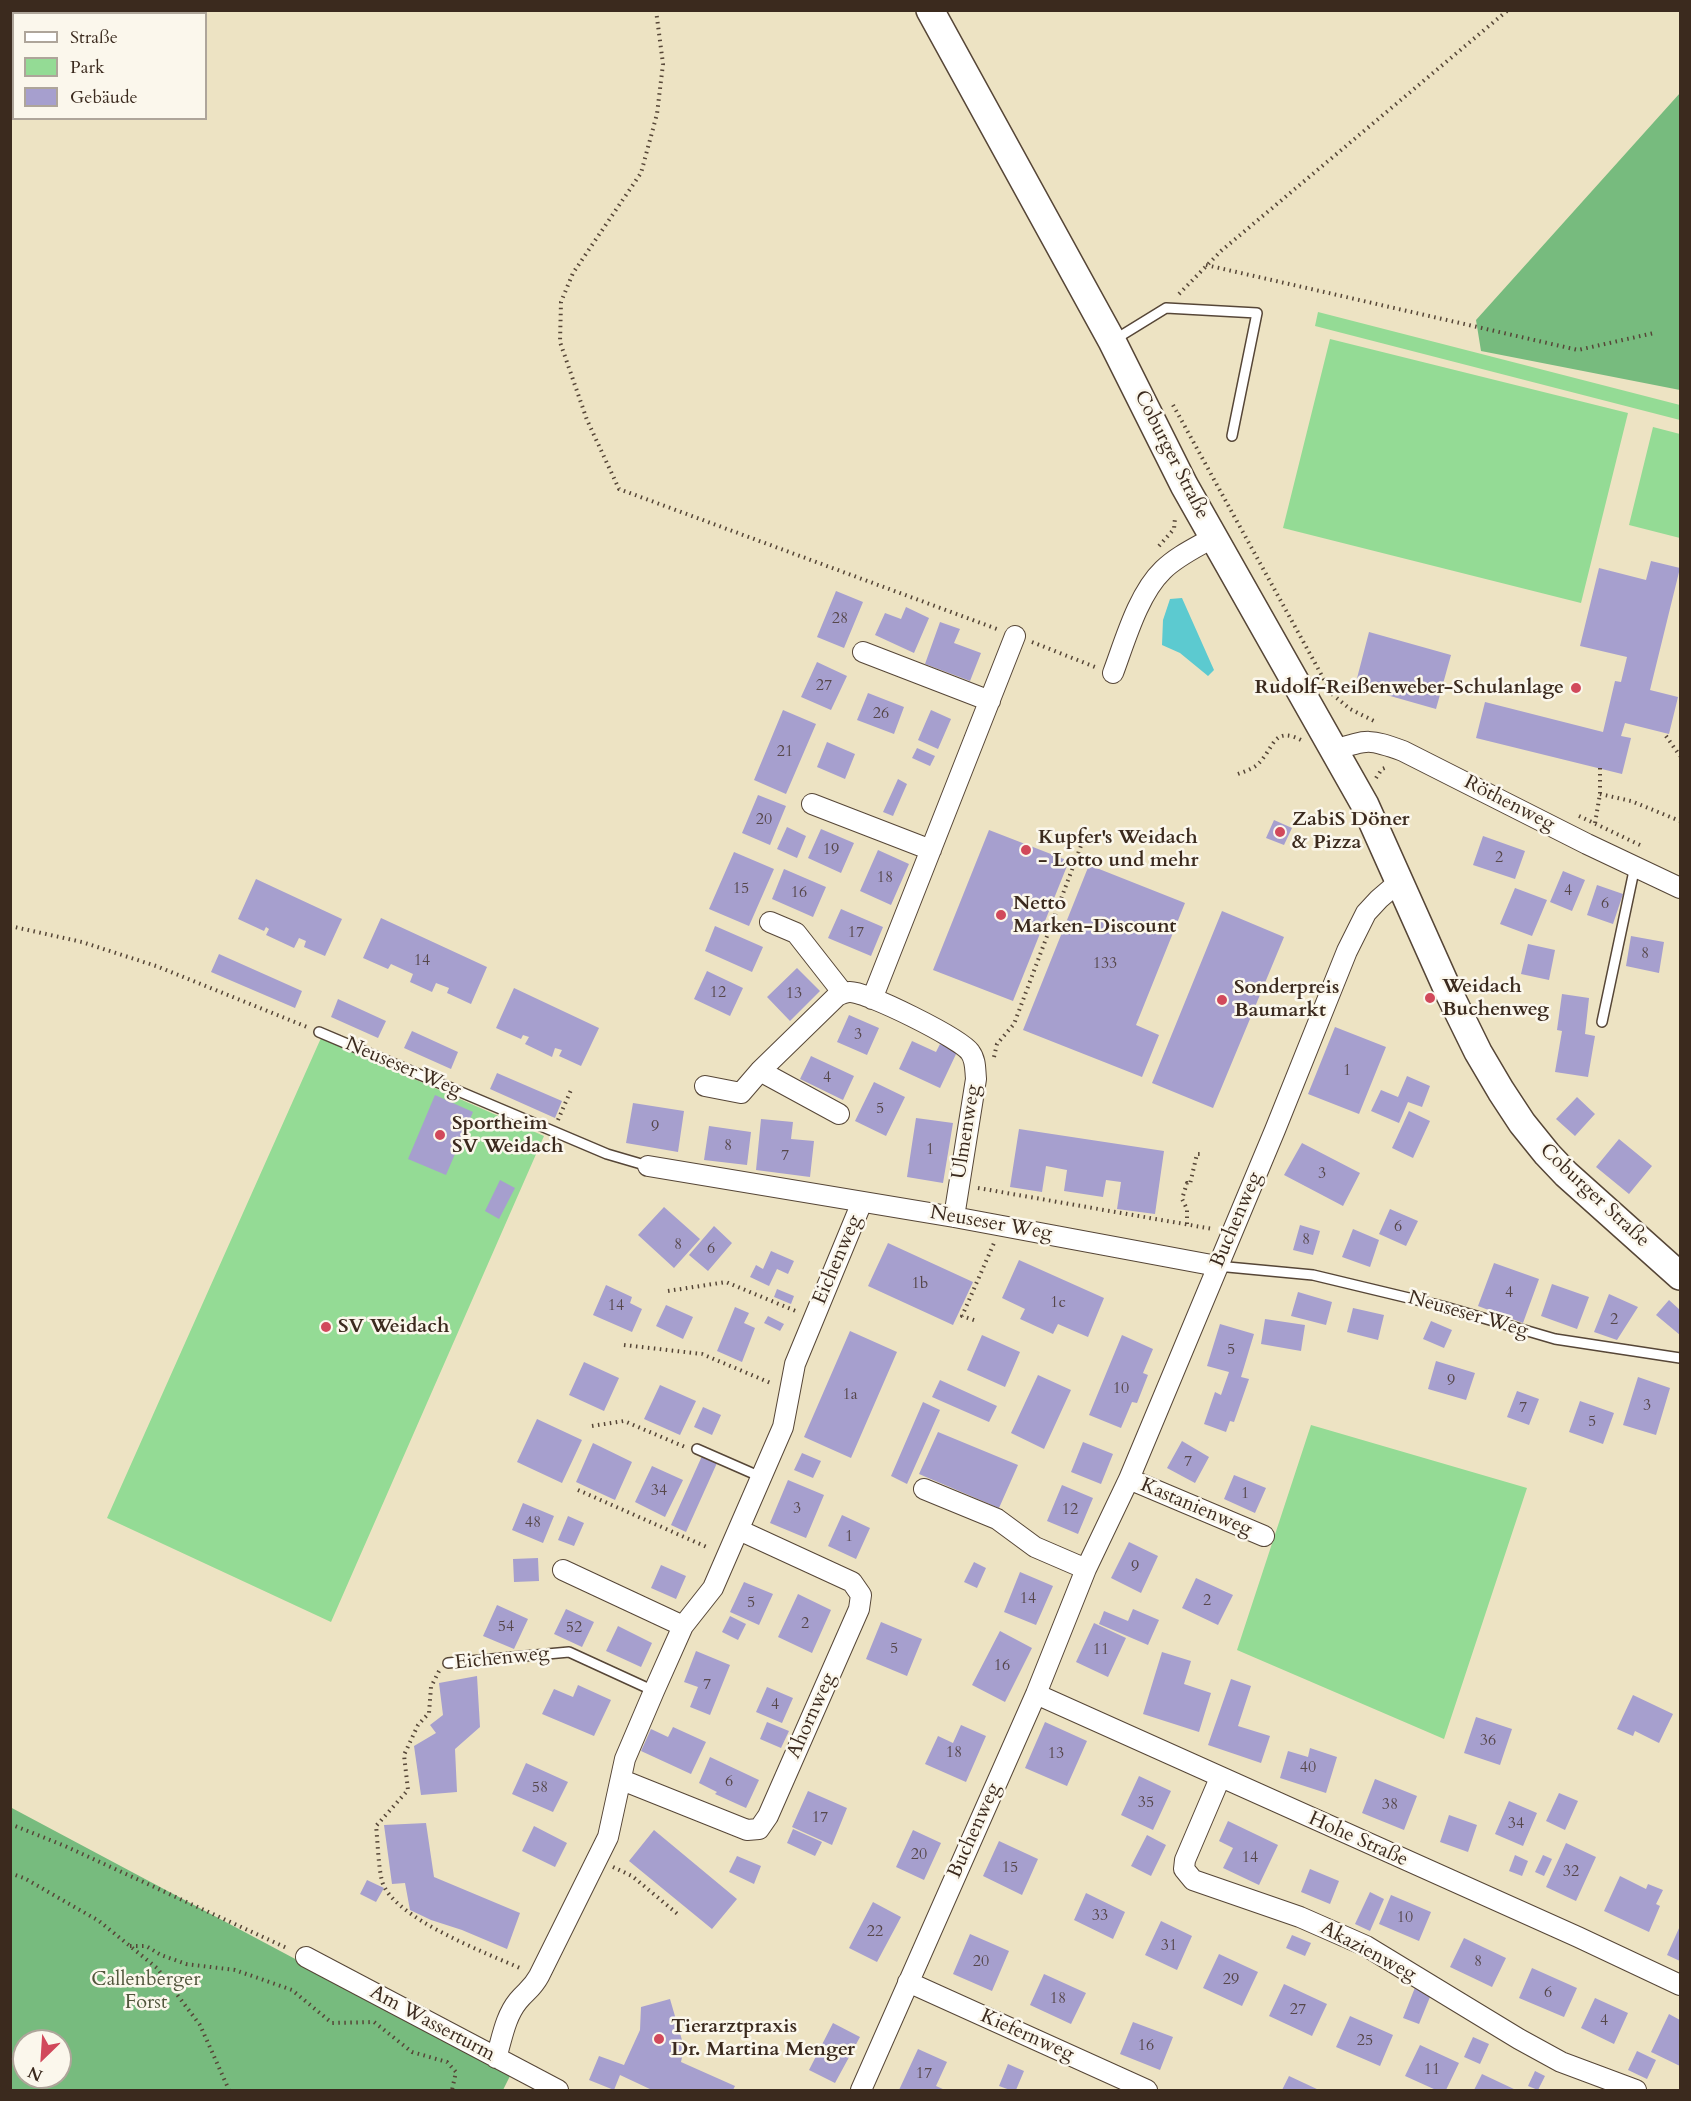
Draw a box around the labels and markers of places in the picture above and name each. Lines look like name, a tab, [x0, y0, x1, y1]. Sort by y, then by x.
place label: Rudolf-Reißenweber-Schulanlage	[1254, 676, 1564, 700]
marker: Rudolf-Reißenweber-Schulanlage	[1569, 681, 1583, 695]
place label: ZabiS Döner & Pizza	[1292, 808, 1410, 855]
marker: ZabiS Döner & Pizza	[1273, 825, 1287, 839]
place label: Kupfer's Weidach - Lotto und mehr	[1038, 826, 1199, 873]
marker: Kupfer's Weidach - Lotto und mehr	[1019, 843, 1033, 857]
place label: Netto Marken-Discount	[1013, 892, 1176, 939]
marker: Netto Marken-Discount	[994, 908, 1008, 922]
place label: Weidach Buchenweg	[1442, 975, 1549, 1022]
place label: Sonderpreis Baumarkt	[1234, 976, 1339, 1023]
marker: Weidach Buchenweg	[1423, 991, 1437, 1005]
marker: Sonderpreis Baumarkt	[1215, 993, 1229, 1007]
place label: Sportheim SV Weidach	[452, 1112, 563, 1159]
marker: Sportheim SV Weidach	[433, 1128, 447, 1142]
place label: SV Weidach	[338, 1315, 449, 1339]
marker: SV Weidach	[319, 1320, 333, 1334]
place label: Tierarztpraxis Dr. Martina Menger	[671, 2015, 855, 2062]
marker: Tierarztpraxis Dr. Martina Menger	[652, 2032, 666, 2046]

